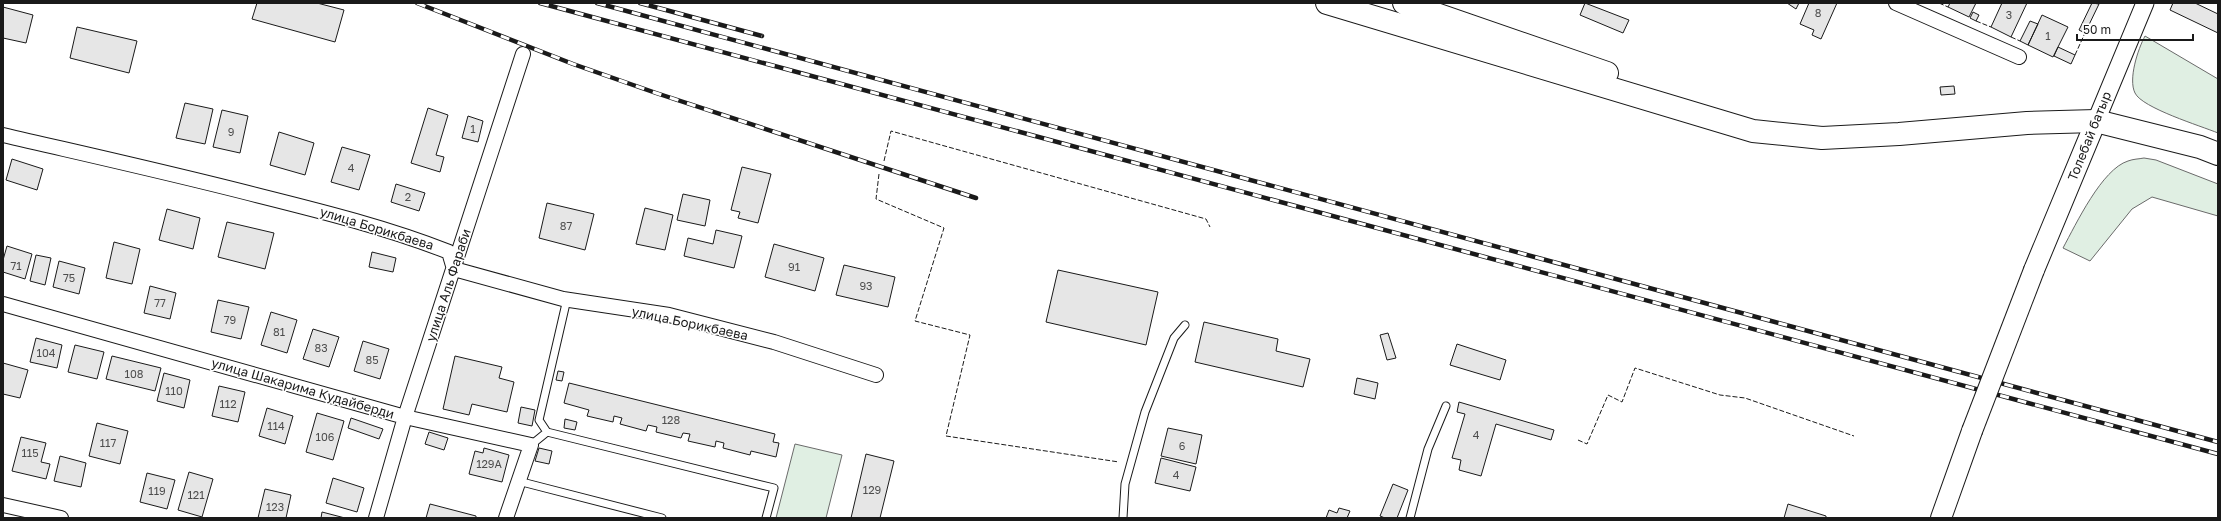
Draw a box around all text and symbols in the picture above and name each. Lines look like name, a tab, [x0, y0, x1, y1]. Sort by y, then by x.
house number: 8	[1815, 6, 1822, 19]
house number: 3	[2006, 8, 2012, 21]
scale bar	[2077, 16, 2193, 42]
text: 50 m	[2083, 22, 2111, 37]
house number: 1	[2045, 29, 2051, 42]
street label: Толебай батыр	[2064, 89, 2114, 183]
house number: 1	[470, 122, 476, 135]
house number: 9	[228, 125, 234, 138]
house number: 4	[348, 161, 355, 174]
house number: 2	[405, 190, 411, 203]
street label: улица Борикбаева	[318, 203, 436, 253]
house number: 87	[560, 219, 572, 232]
street label: улица Аль Фараби	[422, 227, 474, 343]
house number: 71	[10, 259, 22, 272]
house number: 91	[788, 260, 800, 273]
house number: 75	[63, 271, 75, 284]
house number: 93	[859, 279, 873, 292]
house number: 77	[154, 296, 166, 309]
street label: улица Борикбаева	[630, 303, 750, 343]
house number: 79	[224, 313, 236, 326]
house number: 81	[273, 325, 285, 338]
house number: 83	[314, 341, 328, 354]
house number: 104	[37, 346, 56, 359]
house number: 85	[365, 353, 379, 366]
street label: улица Шакарима Кудайберди	[210, 354, 396, 422]
house number: 108	[125, 367, 144, 380]
house number: 110	[165, 384, 183, 397]
house number: 112	[219, 397, 237, 410]
house number: 128	[662, 413, 680, 426]
house number: 114	[267, 419, 285, 432]
house number: 4	[1473, 428, 1480, 441]
house number: 106	[316, 430, 335, 443]
house number: 117	[100, 436, 116, 449]
house number: 6	[1179, 439, 1186, 452]
house number: 115	[21, 446, 39, 459]
house number: 129А	[476, 457, 502, 470]
house number: 4	[1173, 468, 1180, 481]
house number: 129	[863, 483, 881, 496]
house number: 119	[148, 484, 166, 497]
house number: 121	[187, 488, 205, 501]
house number: 123	[266, 500, 284, 513]

